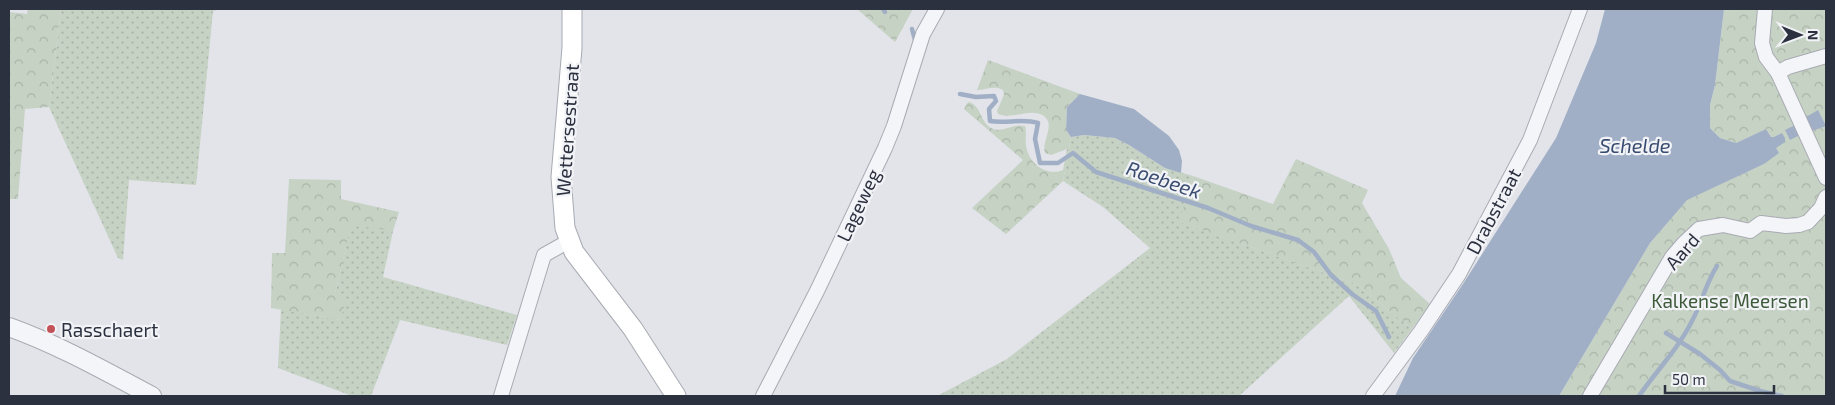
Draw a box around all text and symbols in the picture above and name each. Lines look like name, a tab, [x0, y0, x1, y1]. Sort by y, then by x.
north arrow	[1775, 10, 1825, 60]
text: N	[1805, 30, 1822, 40]
street label: Wettersestraat	[551, 63, 583, 197]
water label: Schelde	[1599, 133, 1671, 157]
water label: Roebeek	[1123, 155, 1205, 203]
street label: Drabstraat	[1461, 164, 1525, 258]
street label: Lageweg	[831, 165, 885, 245]
street label: Aard	[1660, 228, 1704, 274]
park label: Kalkense Meersen	[1651, 289, 1809, 312]
place label: Rasschaert	[61, 318, 158, 341]
marker: Rasschaert	[45, 323, 57, 335]
scale bar	[1665, 362, 1774, 394]
text: 50 m	[1672, 370, 1706, 388]

